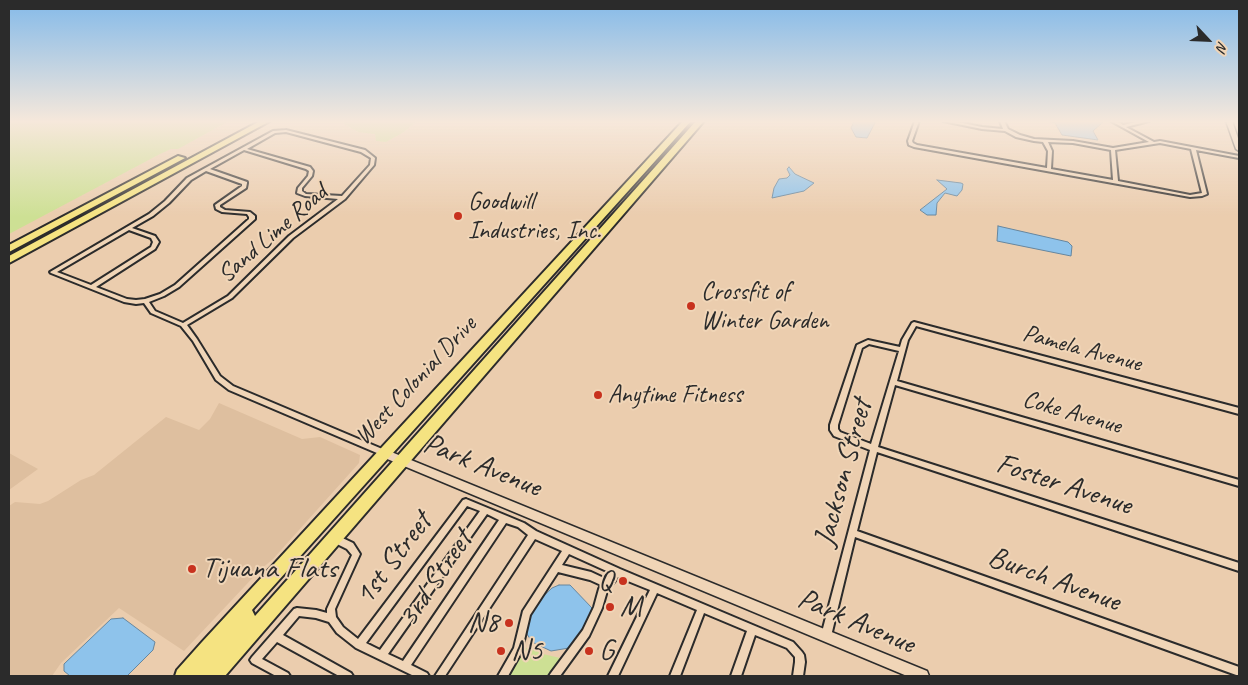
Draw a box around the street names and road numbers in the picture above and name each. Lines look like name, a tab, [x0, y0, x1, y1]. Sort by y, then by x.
street label: Sand Lime Road	[212, 178, 334, 290]
street label: West Colonial Drive	[349, 310, 483, 452]
street label: Pamela Avenue	[1019, 319, 1145, 379]
street label: Coke Avenue	[1019, 385, 1125, 441]
street label: Jackson Street	[807, 396, 881, 550]
street label: Park Avenue	[418, 426, 546, 506]
street label: Foster Avenue	[992, 446, 1136, 524]
street label: 1st Street	[348, 506, 440, 612]
street label: 3rd Street	[391, 524, 481, 634]
street label: Burch Avenue	[983, 540, 1125, 620]
street label: Park Avenue	[792, 581, 920, 663]

